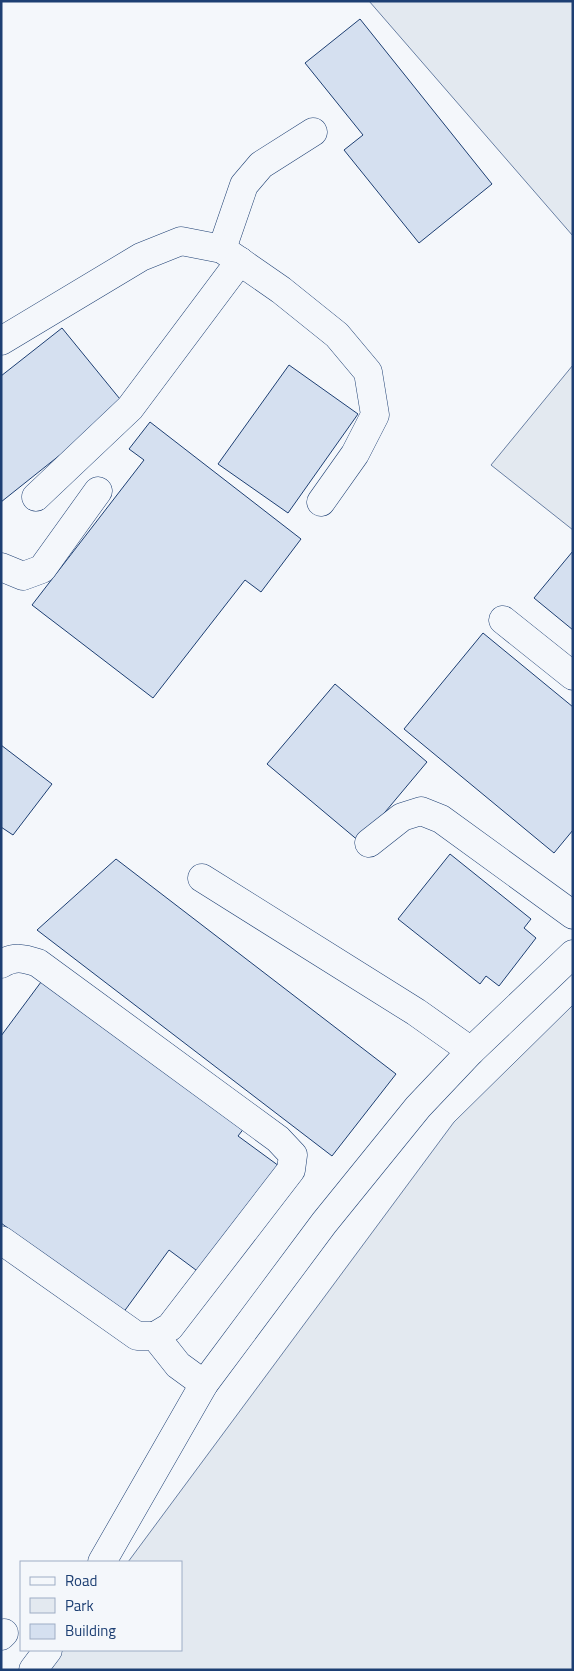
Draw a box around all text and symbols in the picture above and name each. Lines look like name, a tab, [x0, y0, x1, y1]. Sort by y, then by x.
legend	[20, 1561, 182, 1651]
text: Road	[65, 1569, 97, 1592]
text: Park	[65, 1594, 94, 1617]
text: Building	[65, 1619, 116, 1642]

